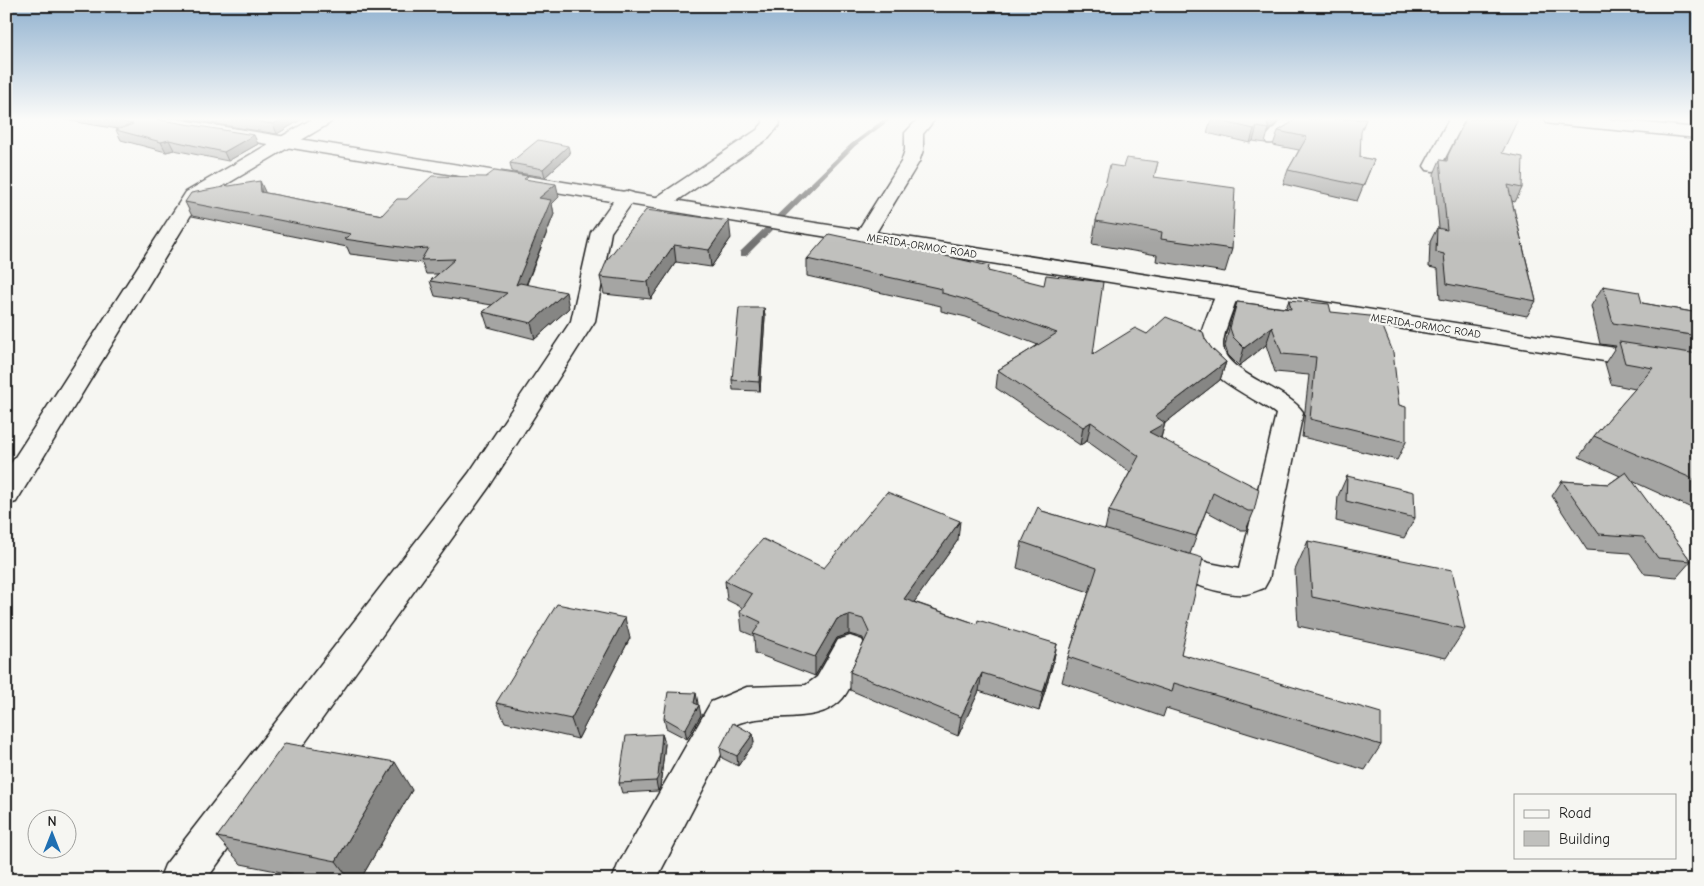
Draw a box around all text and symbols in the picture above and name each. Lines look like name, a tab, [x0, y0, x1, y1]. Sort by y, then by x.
street label: MERIDA-ORMOC ROAD	[866, 231, 978, 261]
street label: MERIDA-ORMOC ROAD	[1370, 311, 1482, 341]
legend	[1514, 794, 1676, 858]
text: Road	[1559, 804, 1591, 822]
north arrow	[28, 808, 78, 858]
text: N	[47, 813, 57, 830]
text: Building	[1559, 830, 1610, 848]

